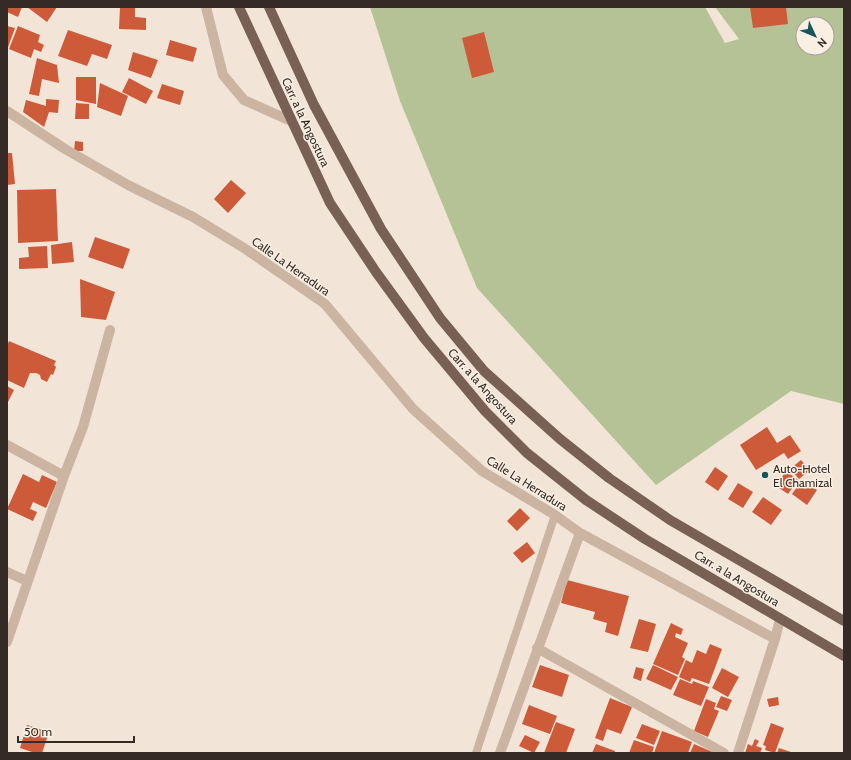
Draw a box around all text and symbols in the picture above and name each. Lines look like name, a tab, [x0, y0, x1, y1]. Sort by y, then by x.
north arrow	[795, 16, 835, 56]
text: N	[814, 35, 830, 51]
street label: Carr. a la Angostura	[279, 75, 333, 169]
street label: Calle La Herradura	[249, 233, 333, 299]
street label: Carr. a la Angostura	[445, 345, 521, 427]
street label: Calle La Herradura	[484, 452, 570, 514]
place label: Auto-Hotel El Chamizal	[773, 461, 832, 490]
marker: Auto-Hotel El Chamizal	[760, 470, 770, 480]
street label: Carr. a la Angostura	[692, 547, 783, 609]
scale bar	[18, 718, 134, 744]
text: 50 m	[24, 724, 52, 739]

